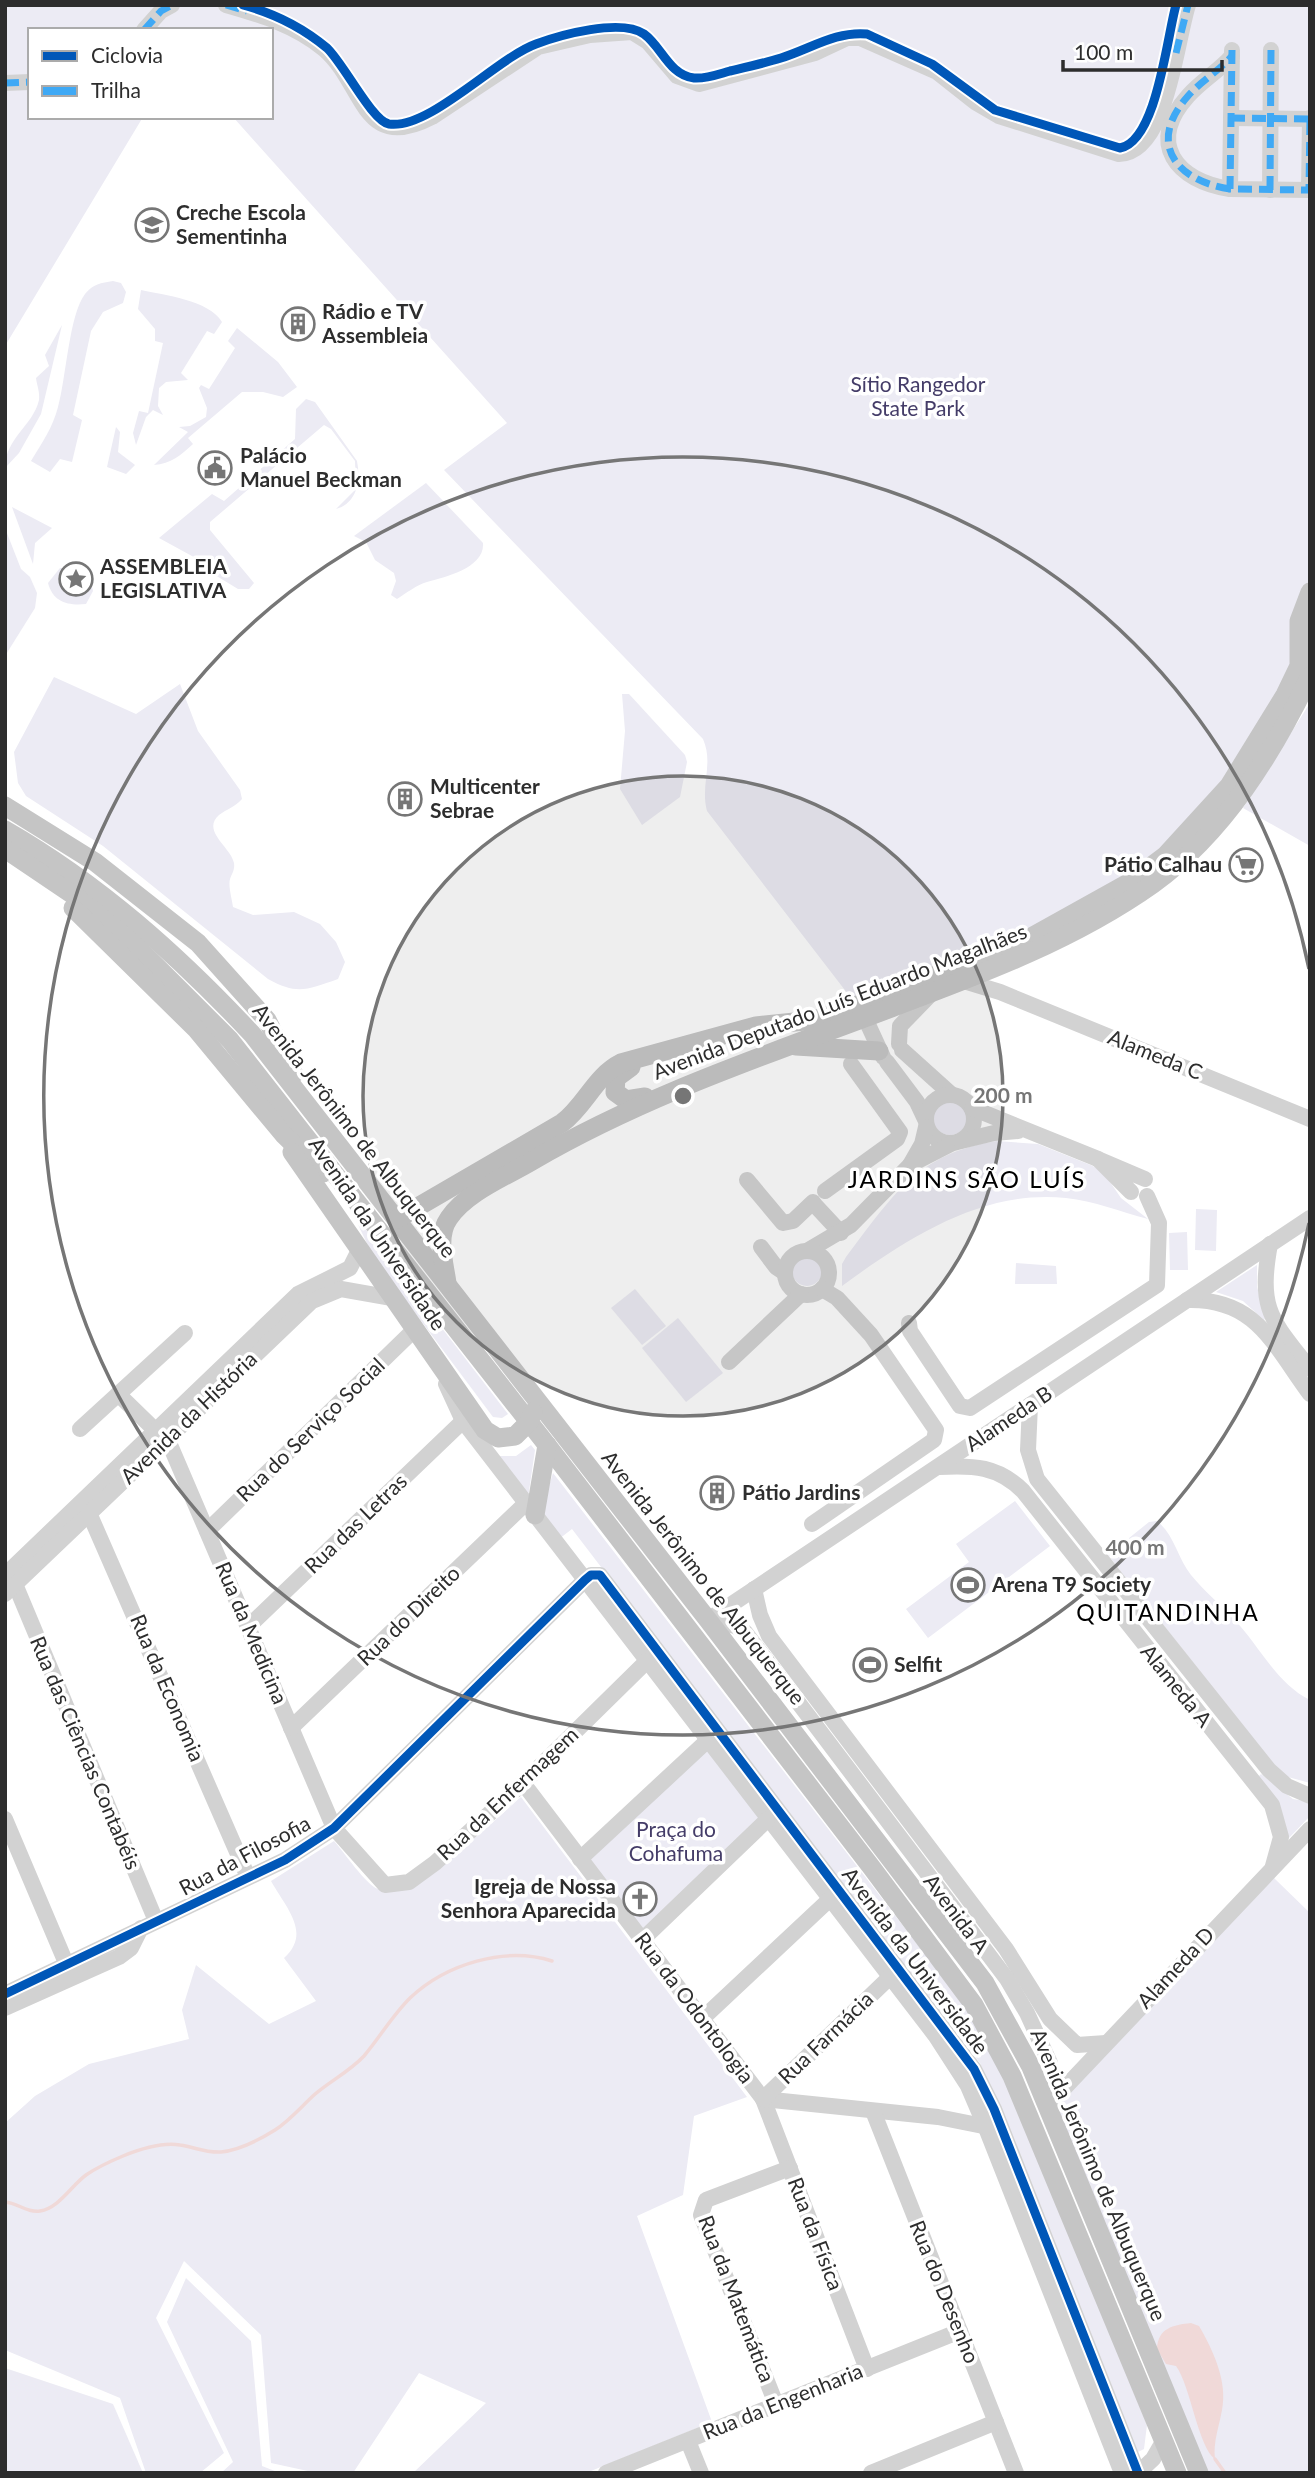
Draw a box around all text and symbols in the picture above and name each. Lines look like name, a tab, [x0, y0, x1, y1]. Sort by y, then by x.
legend	[28, 28, 273, 119]
scale bar	[1063, 28, 1222, 72]
text: 100 m	[1074, 39, 1133, 64]
text: Ciclovia	[91, 42, 163, 67]
text: Trilha	[91, 77, 141, 102]
place label: Creche Escola Sementinha	[176, 199, 306, 248]
school or university icon: Creche Escola Sementinha	[133, 206, 171, 244]
place label: Rádio e TV Assembleia	[321, 298, 428, 347]
building icon: Rádio e TV Assembleia	[279, 305, 317, 343]
park label: Sítio Rangedor State Park	[851, 371, 986, 420]
place label: Palácio Manuel Beckman	[240, 442, 402, 491]
public building icon: Palácio Manuel Beckman	[196, 449, 234, 487]
place label: ASSEMBLEIA LEGISLATIVA	[99, 553, 228, 602]
place icon: ASSEMBLEIA LEGISLATIVA	[57, 560, 95, 598]
place label: Multicenter Sebrae	[430, 773, 540, 822]
building icon: Multicenter Sebrae	[386, 780, 424, 818]
supermarket icon: Pátio Calhau	[1227, 846, 1265, 884]
place label: Pátio Calhau	[1104, 851, 1222, 876]
street label: Avenida Deputado Luís Eduardo Magalhães	[649, 918, 1030, 1084]
street label: Avenida Jerônimo de Albuquerque	[248, 998, 462, 1262]
street label: Alameda C	[1105, 1023, 1206, 1084]
text: 200 m	[973, 1082, 1033, 1107]
centre of rings	[671, 1084, 695, 1108]
street label: Avenida da Universidade	[304, 1132, 452, 1334]
district label: JARDINS SÃO LUÍS	[848, 1164, 1086, 1193]
street label: Avenida da História	[115, 1346, 261, 1488]
street label: Rua do Serviço Social	[231, 1352, 389, 1506]
street label: Alameda B	[960, 1380, 1056, 1456]
street label: Avenida Jerônimo de Albuquerque	[597, 1445, 811, 1709]
street label: Rua das Letras	[299, 1468, 411, 1578]
building icon: Pátio Jardins	[698, 1474, 736, 1512]
place label: Pátio Jardins	[742, 1479, 860, 1504]
text: 400 m	[1105, 1534, 1165, 1559]
street label: Rua da Medicina	[211, 1558, 294, 1707]
street label: Rua do Direito	[352, 1560, 464, 1670]
sports icon: Arena T9 Society	[949, 1566, 987, 1604]
place label: Arena T9 Society	[991, 1571, 1152, 1596]
district label: QUITANDINHA	[1076, 1598, 1260, 1626]
street label: Rua da Economia	[126, 1610, 211, 1765]
street label: Rua das Ciências Contabéis	[26, 1632, 147, 1873]
street label: Alameda A	[1136, 1639, 1219, 1732]
sports icon: Selfit	[851, 1646, 889, 1684]
place label: Selfit	[894, 1651, 943, 1676]
street label: Rua da Enfermagem	[431, 1721, 583, 1865]
street label: Rua da Filosofia	[175, 1810, 314, 1900]
park label: Praça do Cohafuma	[629, 1816, 723, 1865]
street label: Avenida da Universidade	[838, 1862, 995, 2058]
street label: Avenida A	[919, 1868, 996, 1958]
place label: Igreja de Nossa Senhora Aparecida	[441, 1873, 616, 1922]
church icon: Igreja de Nossa Senhora Aparecida	[621, 1880, 659, 1918]
street label: Alameda D	[1131, 1921, 1219, 2013]
street label: Rua da Odontologia	[630, 1927, 760, 2087]
street label: Rua Farmácia	[772, 1986, 877, 2088]
street label: Avenida Jerônimo de Albuquerque	[1026, 2024, 1172, 2324]
street label: Rua da Física	[783, 2173, 849, 2293]
street label: Rua da Matemática	[694, 2211, 781, 2385]
street label: Rua do Desenho	[905, 2216, 985, 2367]
street label: Rua da Engenharia	[699, 2357, 866, 2444]

